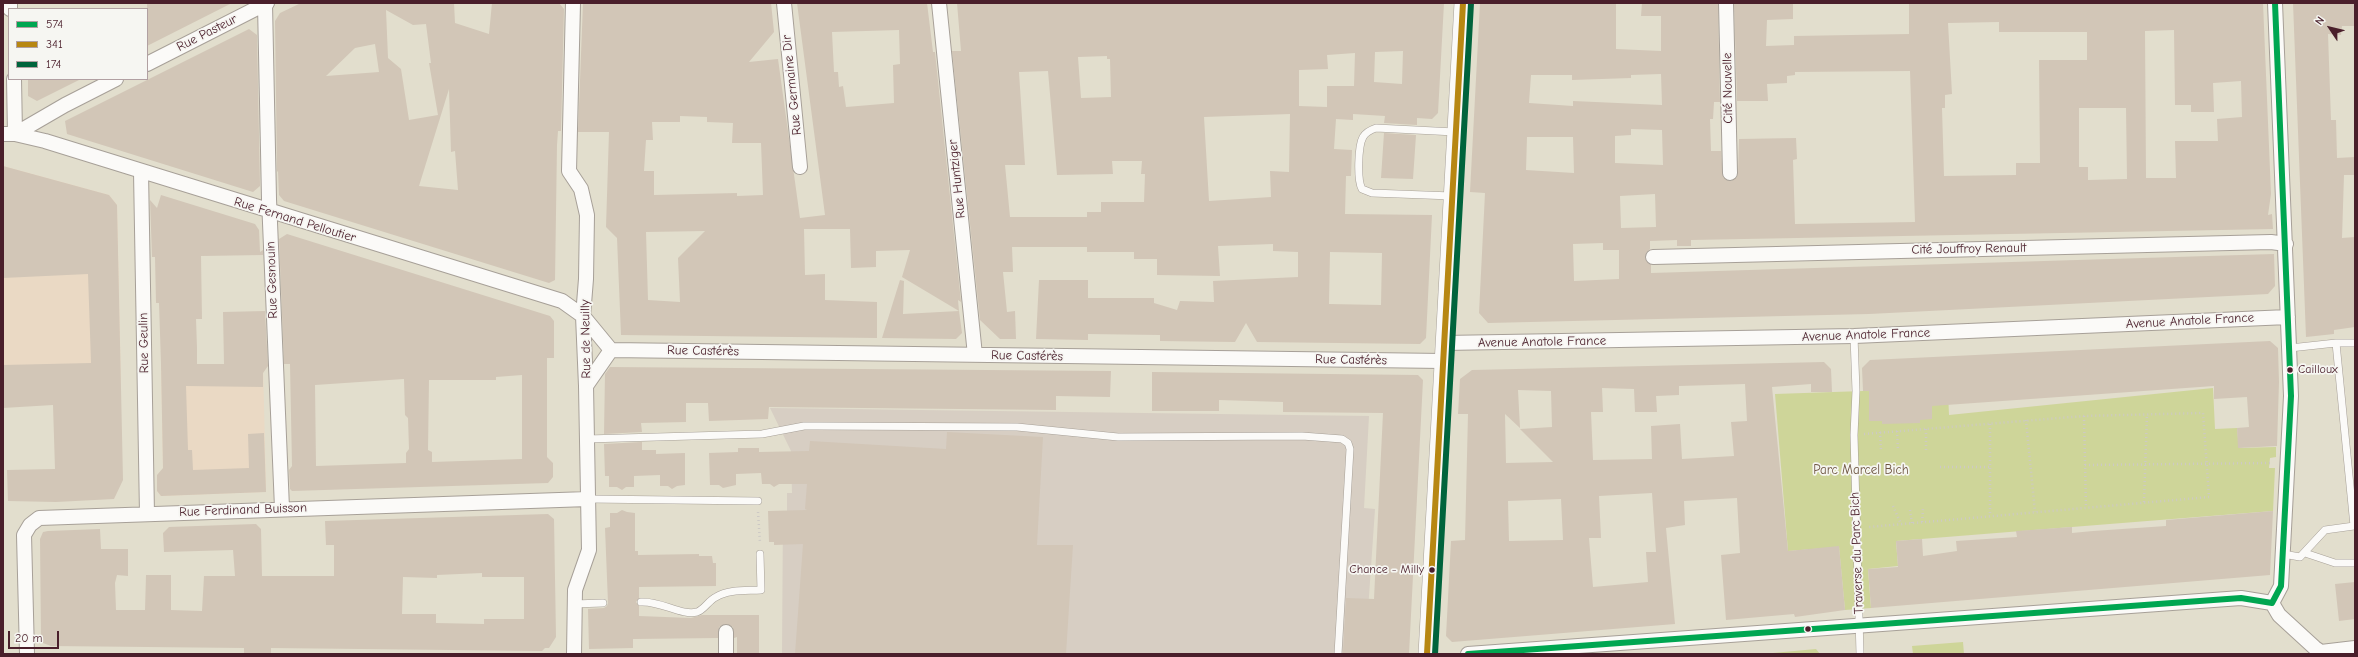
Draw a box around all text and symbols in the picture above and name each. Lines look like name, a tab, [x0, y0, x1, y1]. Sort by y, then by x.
legend	[8, 8, 148, 80]
north arrow	[2310, 8, 2350, 48]
street label: Rue Pasteur	[174, 11, 240, 55]
text: N	[2312, 14, 2327, 28]
text: 574	[46, 17, 63, 31]
street label: Rue Germaine Dir	[779, 34, 805, 136]
text: 341	[46, 37, 63, 51]
street label: Cité Nouvelle	[1720, 52, 1736, 124]
text: 174	[46, 57, 61, 71]
street label: Rue Huntziger	[945, 139, 969, 219]
street label: Rue Fernand Pelloutier	[232, 194, 358, 246]
street label: Cité Jouffroy Renault	[1911, 240, 2027, 258]
street label: Rue Gesnouin	[263, 241, 281, 319]
street label: Rue de Neuilly	[578, 299, 594, 379]
street label: Avenue Anatole France	[2125, 310, 2255, 332]
street label: Rue Geulin	[136, 313, 152, 373]
street label: Avenue Anatole France	[1802, 325, 1930, 345]
street label: Avenue Anatole France	[1478, 333, 1606, 351]
street label: Rue Castérès	[667, 343, 739, 359]
street label: Rue Castérès	[991, 348, 1063, 364]
street label: Rue Castérès	[1315, 352, 1387, 368]
place label: Cailloux	[2298, 363, 2338, 377]
marker: Cailloux	[2285, 365, 2295, 375]
park label: Parc Marcel Bich	[1813, 462, 1909, 478]
street label: Traverse du Parc Bich	[1847, 492, 1867, 614]
street label: Rue Ferdinand Buisson	[179, 500, 307, 520]
place label: Chance - Milly	[1349, 563, 1424, 577]
marker: Chance - Milly	[1427, 565, 1437, 575]
scale bar	[10, 623, 61, 649]
unlabelled marker	[1803, 624, 1813, 634]
text: 20 m	[15, 631, 43, 645]

